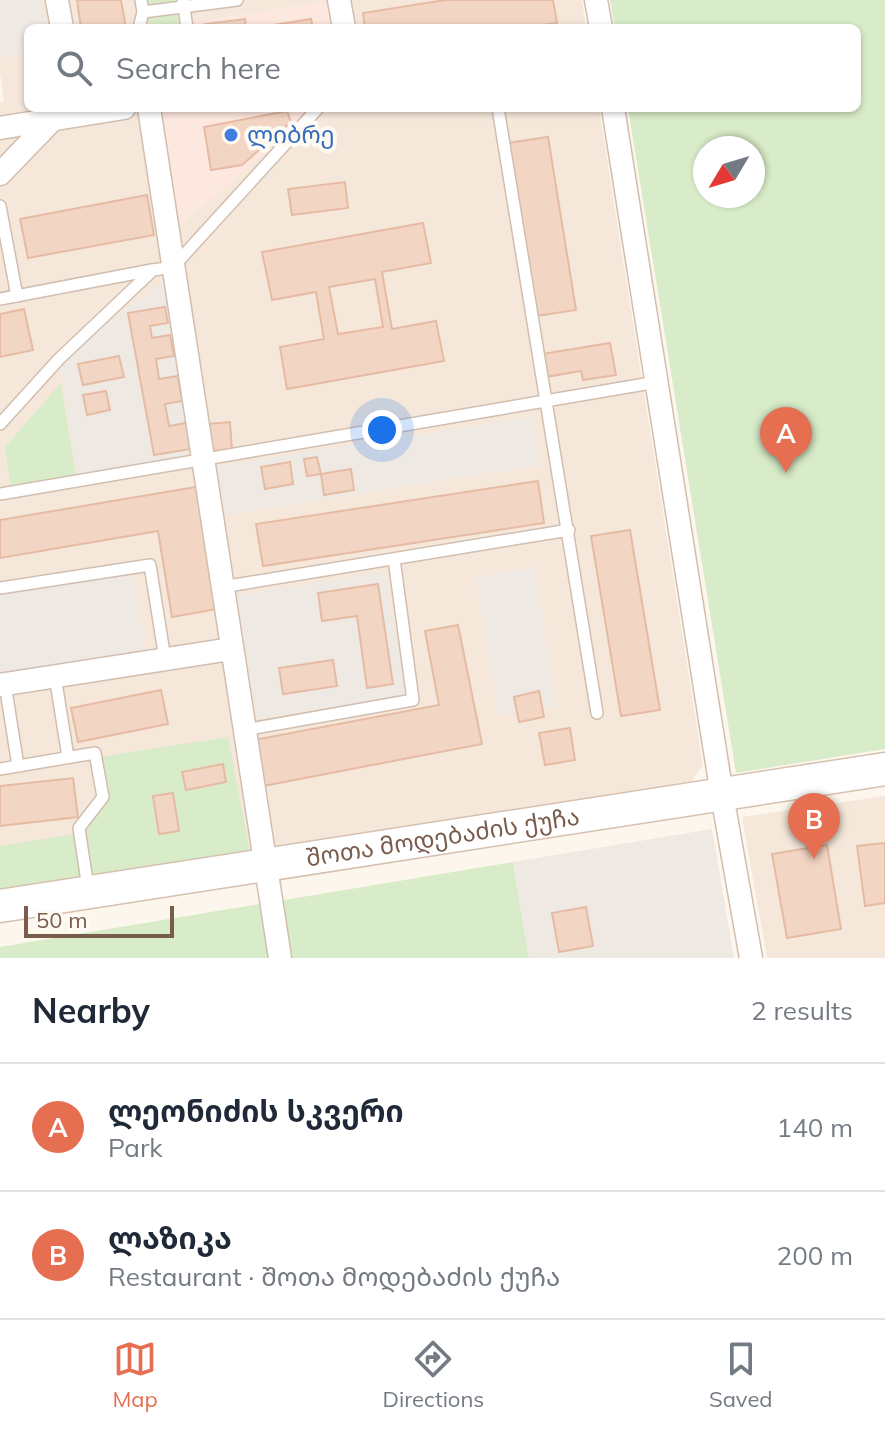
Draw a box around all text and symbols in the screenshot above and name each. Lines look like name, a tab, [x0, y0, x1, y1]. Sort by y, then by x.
search box	[24, 24, 861, 112]
icon: search	[52, 46, 96, 90]
text: Search here	[116, 49, 281, 87]
place label: ლიბრე	[247, 119, 335, 149]
marker: ლიბრე	[222, 126, 240, 144]
north arrow	[693, 136, 765, 208]
pin: A	[760, 407, 812, 473]
your location	[362, 410, 402, 450]
pin: B	[788, 793, 840, 859]
street label: შოთა მოდებაძის ქუჩა	[304, 801, 581, 872]
scale bar	[24, 902, 174, 938]
text: 50 m	[36, 906, 87, 934]
text: Nearby	[32, 989, 150, 1032]
text: 2 results	[751, 994, 853, 1027]
text: ლეონიძის სკვერი	[108, 1092, 404, 1130]
text: A	[48, 1111, 68, 1144]
text: 140 m	[777, 1111, 853, 1144]
text: Park	[108, 1131, 163, 1164]
text: ლაზიკა	[108, 1219, 232, 1257]
text: B	[49, 1239, 67, 1272]
text: 200 m	[777, 1239, 853, 1272]
text: Restaurant · შოთა მოდებაძის ქუჩა	[108, 1260, 560, 1293]
tab: Map	[112, 1337, 158, 1413]
tab: Directions	[383, 1337, 484, 1413]
tab: Saved	[709, 1337, 773, 1413]

